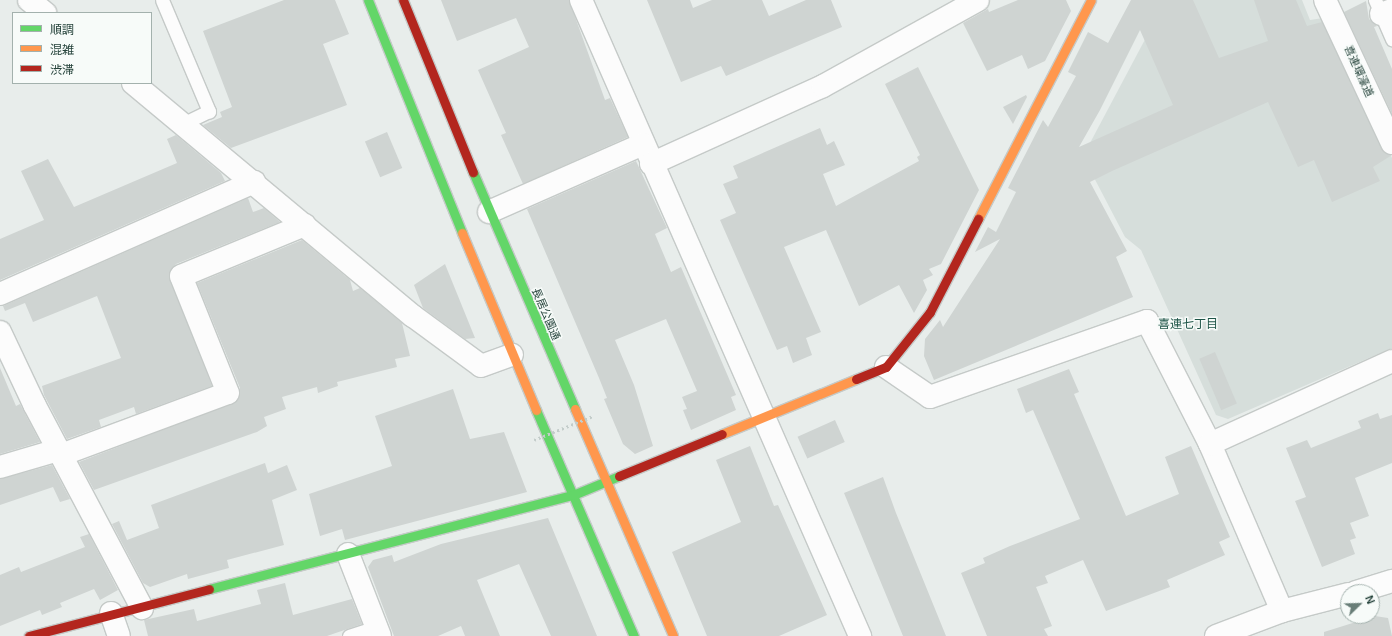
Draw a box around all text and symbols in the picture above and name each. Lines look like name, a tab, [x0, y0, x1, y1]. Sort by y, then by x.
legend	[12, 12, 152, 84]
text: 順調	[50, 23, 74, 37]
text: 混雑	[50, 43, 74, 57]
street label: 喜連環濠道	[1342, 43, 1376, 99]
text: 渋滞	[50, 63, 74, 77]
street label: 長居公園通	[529, 286, 563, 342]
district label: 喜連七丁目	[1158, 318, 1218, 332]
north arrow	[1340, 584, 1380, 624]
text: N	[1363, 594, 1377, 606]

